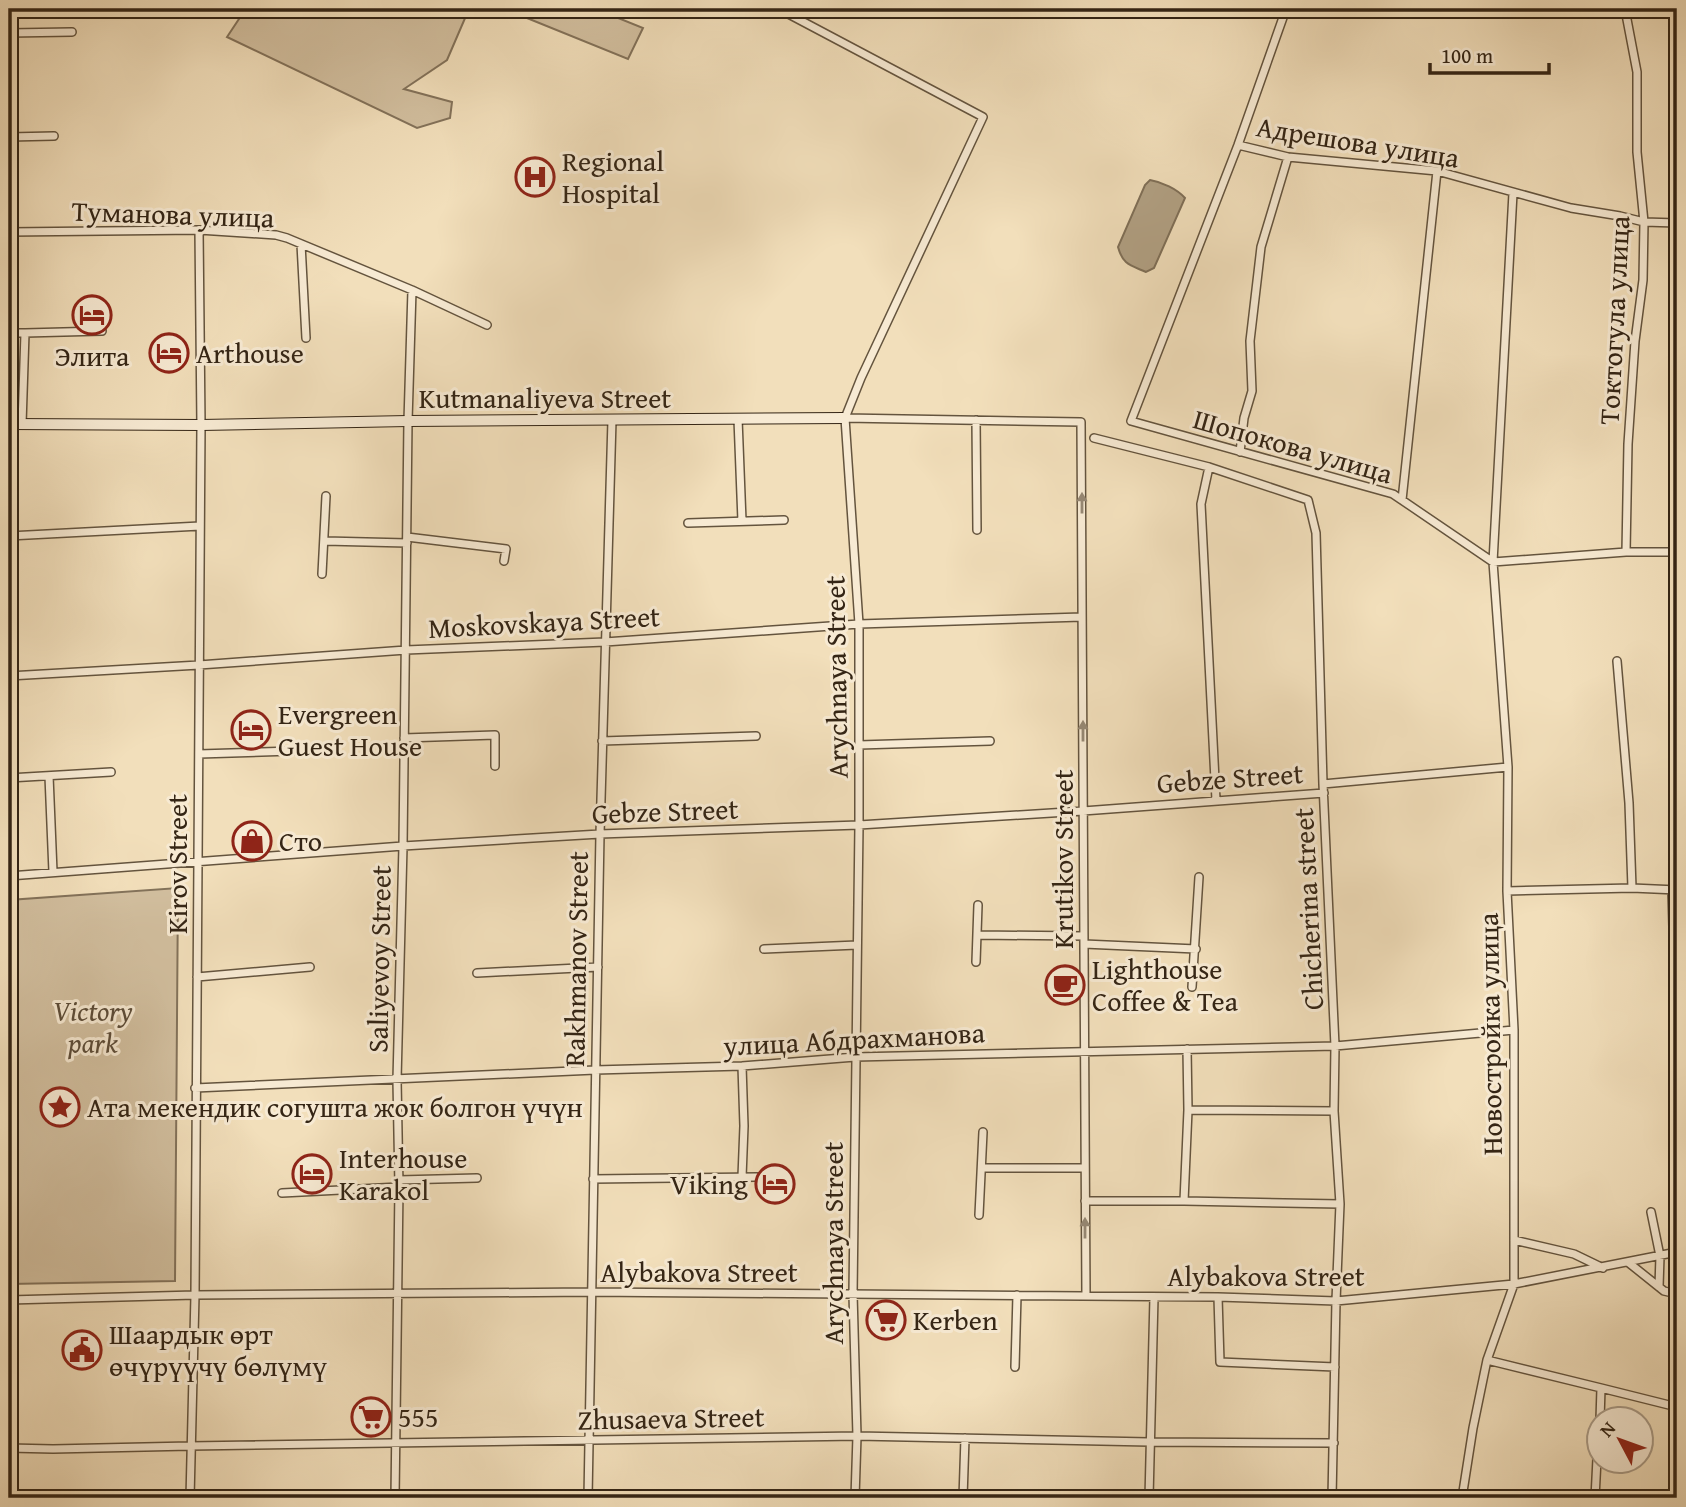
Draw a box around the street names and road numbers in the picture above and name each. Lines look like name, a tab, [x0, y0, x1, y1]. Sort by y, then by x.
street label: Адрешова улица	[1254, 105, 1463, 178]
street label: Туманова улица	[71, 189, 276, 238]
street label: Токтогула улица	[1588, 214, 1639, 425]
street label: Kutmanaliyeva Street	[419, 377, 671, 418]
street label: Шопокова улица	[1189, 397, 1398, 494]
street label: Arychnaya Street	[813, 575, 858, 779]
street label: Moskovskaya Street	[427, 595, 661, 648]
street label: Gebze Street	[1155, 752, 1305, 803]
street label: Krutikov Street	[1042, 769, 1083, 949]
street label: Gebze Street	[591, 787, 739, 834]
street label: Kirov Street	[156, 794, 197, 934]
street label: Chicherina street	[1282, 807, 1333, 1011]
street label: Rakhmanov Street	[553, 851, 598, 1067]
street label: Saliyevoy Street	[356, 865, 401, 1053]
street label: Новостройка улица	[1467, 912, 1512, 1156]
street label: улица Абдрахманова	[721, 1011, 986, 1066]
street label: Arychnaya Street	[812, 1141, 853, 1344]
street label: Alybakova Street	[600, 1251, 798, 1292]
street label: Alybakova Street	[1167, 1255, 1365, 1296]
street label: Zhusaeva Street	[577, 1395, 765, 1440]

